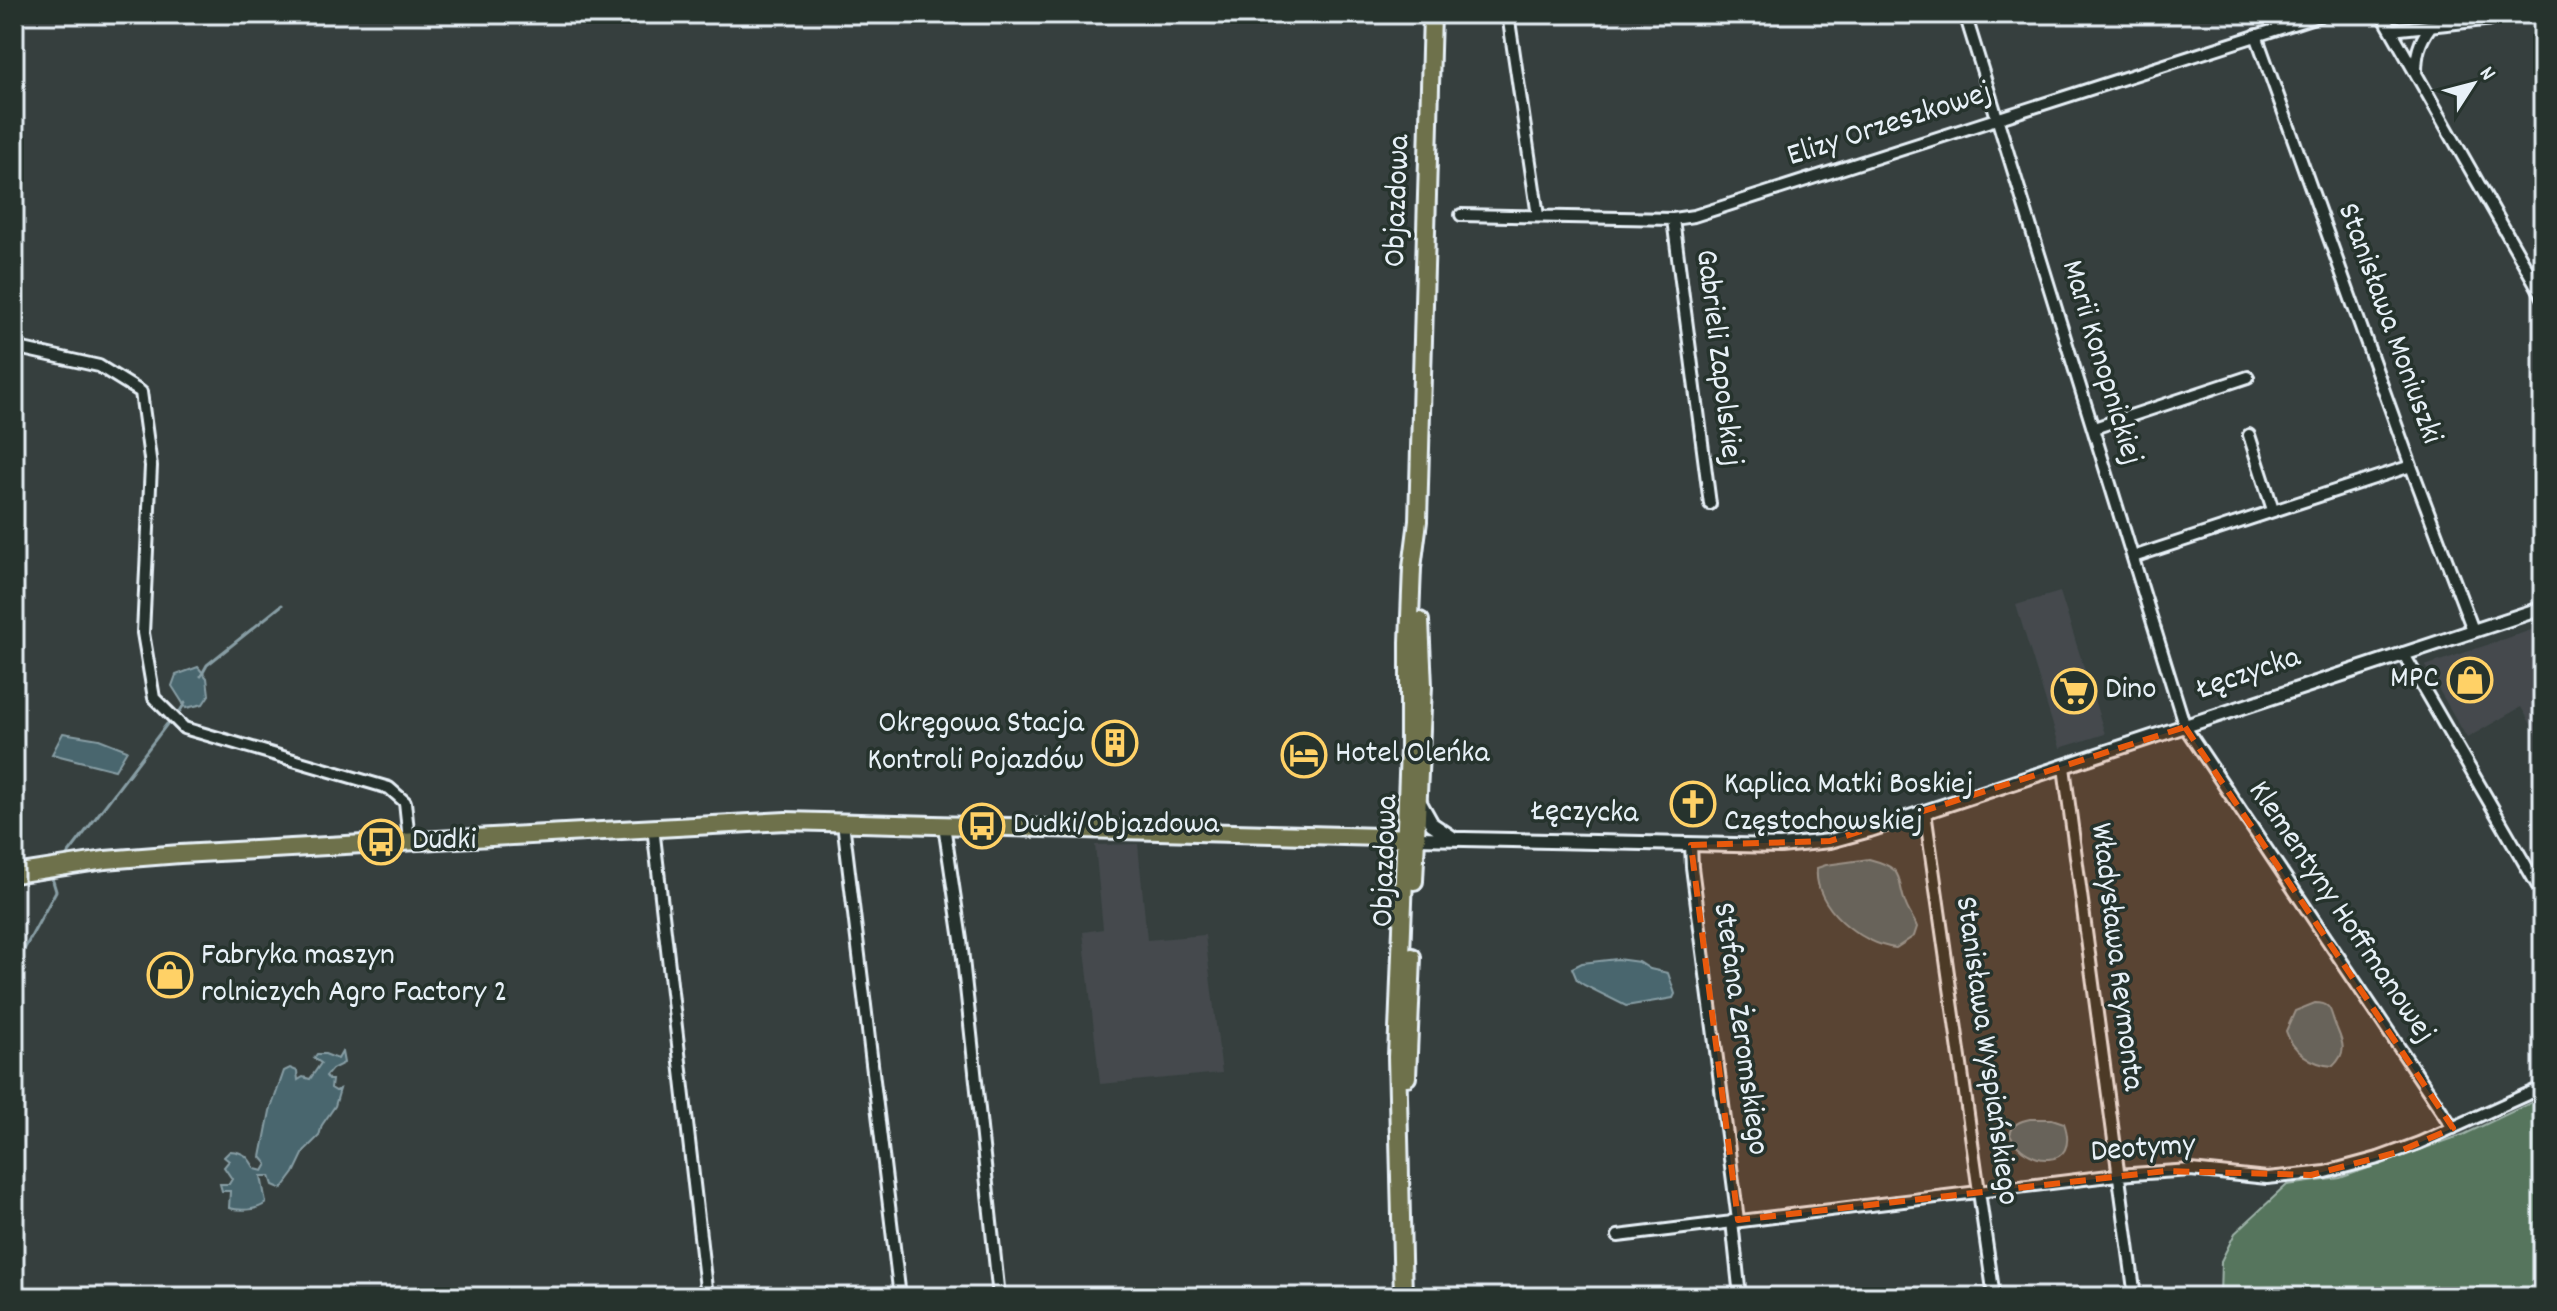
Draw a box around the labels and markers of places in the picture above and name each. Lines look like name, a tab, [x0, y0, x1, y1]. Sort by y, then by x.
shop icon: MPC	[2446, 656, 2494, 704]
place label: MPC	[2390, 657, 2439, 703]
supermarket icon: Dino	[2050, 667, 2098, 715]
place label: Dino	[2105, 668, 2156, 714]
place label: Okręgowa Stacja Kontroli Pojazdów	[867, 702, 1085, 785]
building icon: Okręgowa Stacja Kontroli Pojazdów	[1091, 719, 1139, 767]
hotel icon: Hotel Oleńka	[1280, 731, 1328, 779]
place label: Hotel Oleńka	[1335, 732, 1490, 778]
place label: Kaplica Matki Boskiej Częstochowskiej	[1724, 763, 1973, 846]
church icon: Kaplica Matki Boskiej Częstochowskiej	[1669, 780, 1717, 828]
bus stop icon: Dudki/Objazdowa	[958, 802, 1006, 850]
place label: Dudki/Objazdowa	[1013, 803, 1220, 849]
bus stop icon: Dudki	[357, 818, 405, 866]
place label: Dudki	[412, 819, 476, 865]
place label: Fabryka maszyn rolniczych Agro Factory 2	[201, 934, 507, 1017]
shop icon: Fabryka maszyn rolniczych Agro Factory 2	[146, 951, 194, 999]

